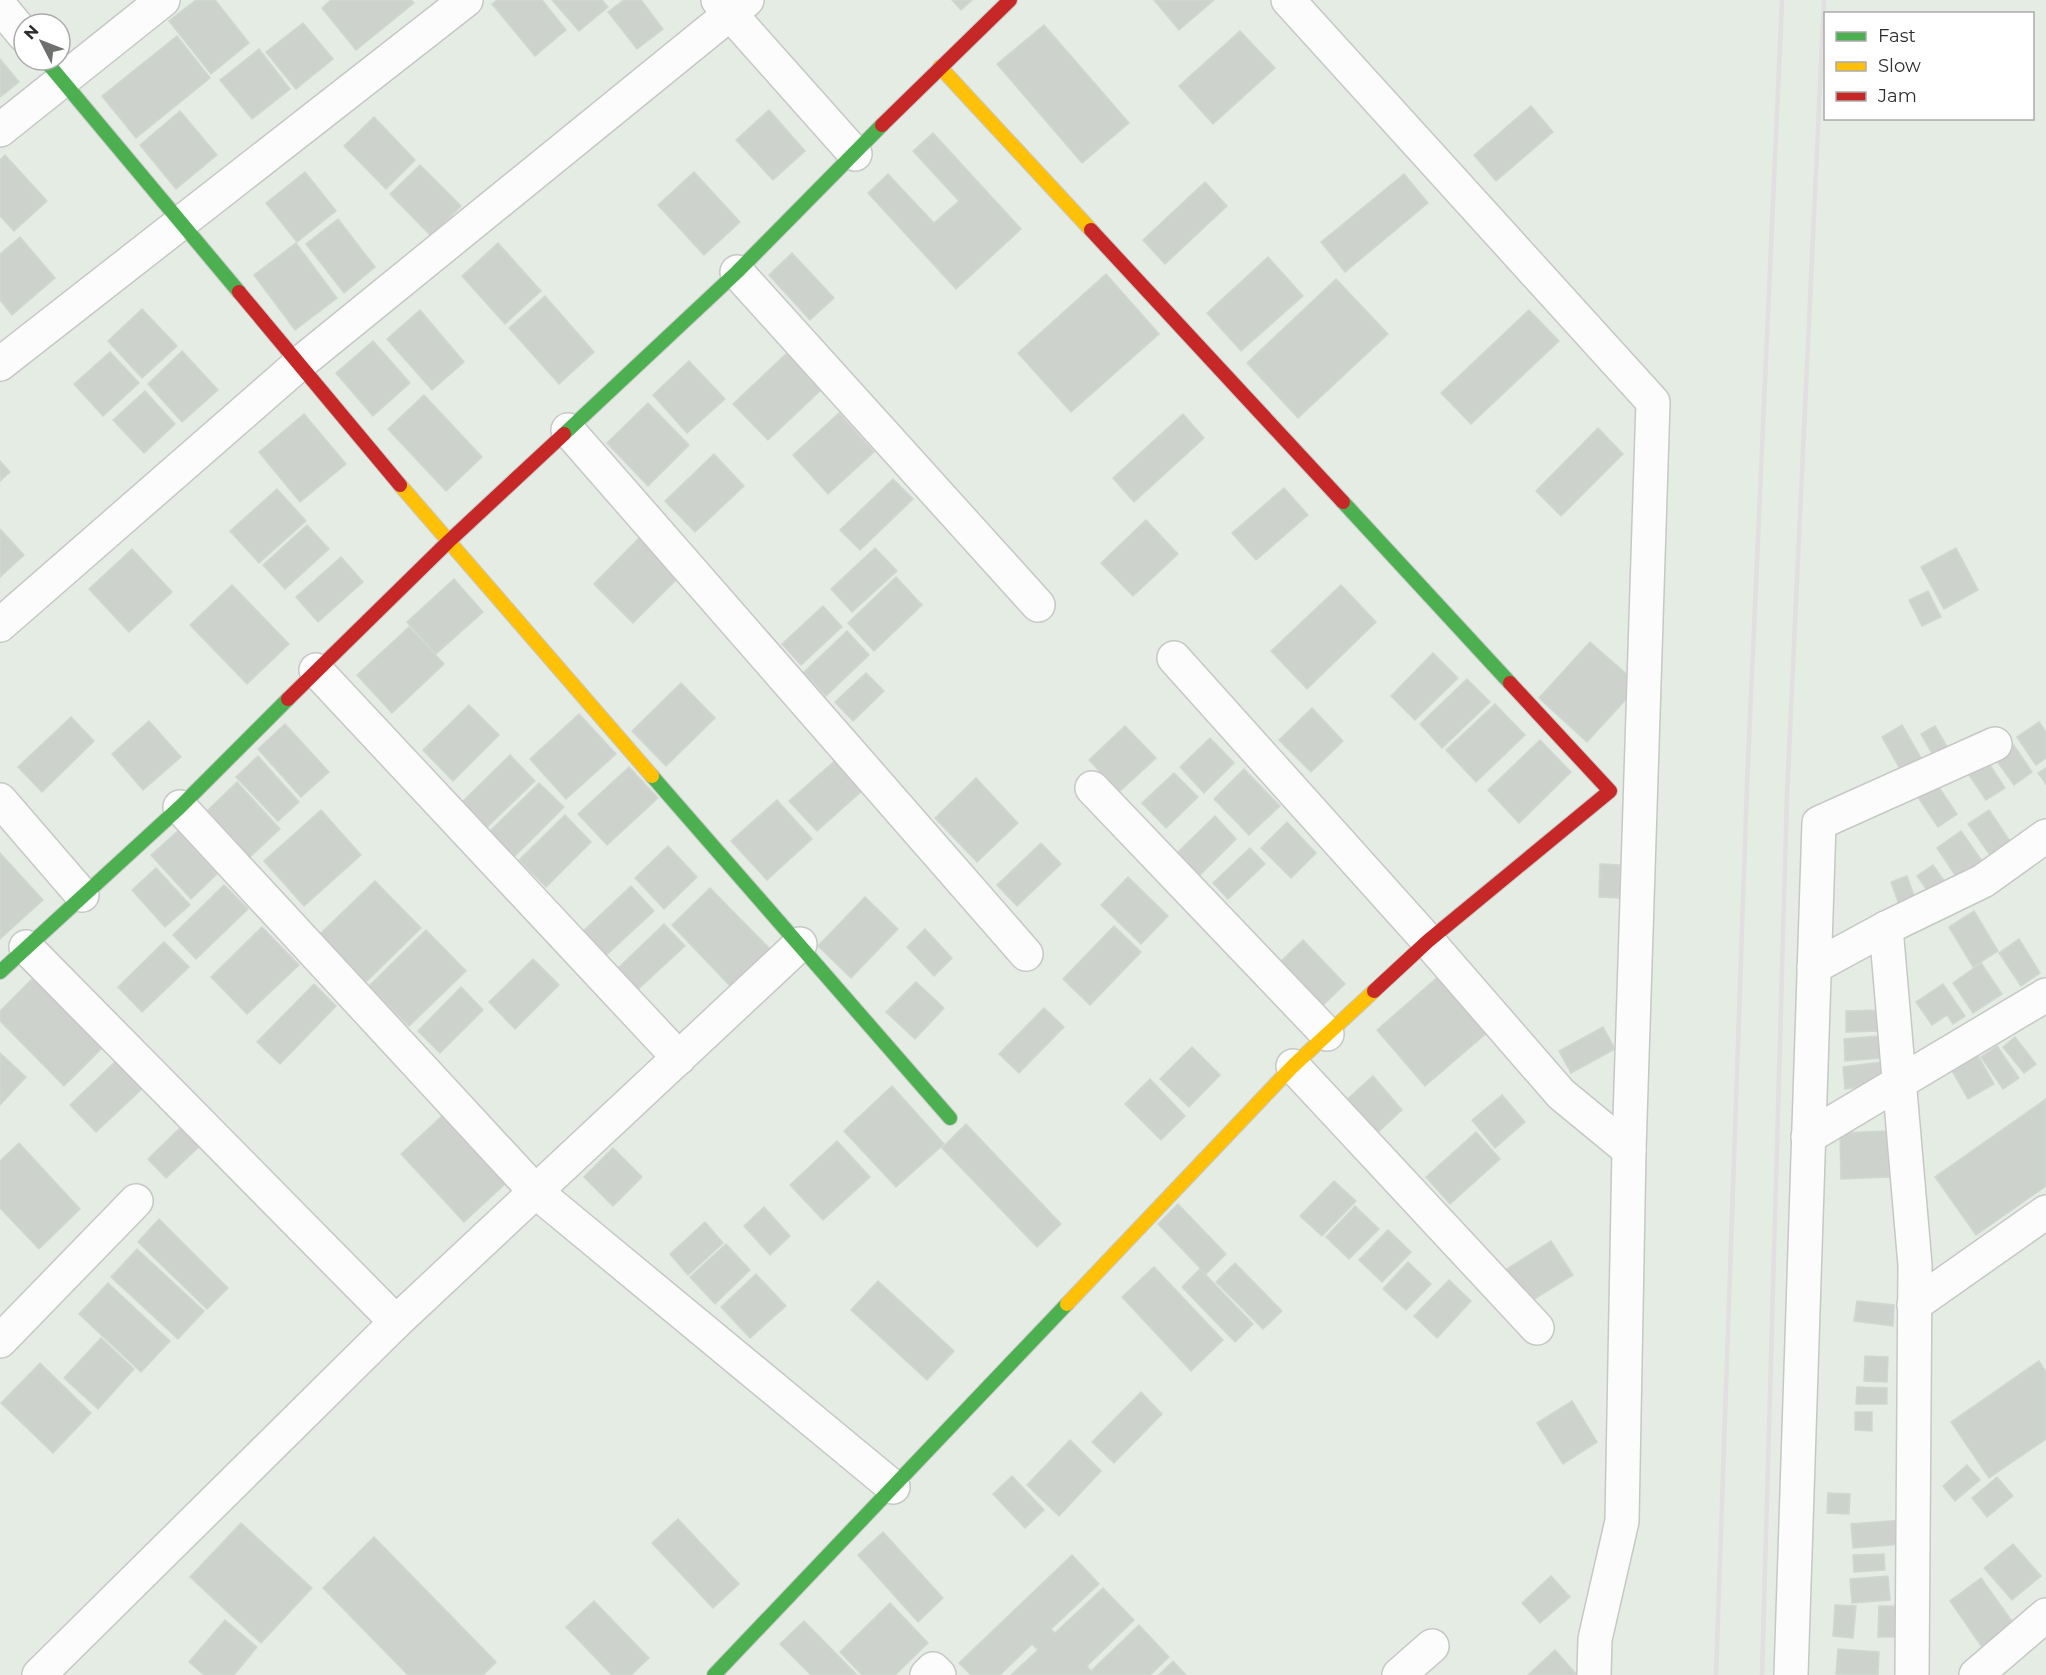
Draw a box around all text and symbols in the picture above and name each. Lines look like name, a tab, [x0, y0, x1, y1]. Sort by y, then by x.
north arrow	[12, 12, 72, 72]
legend	[1824, 12, 2034, 120]
text: N	[20, 21, 43, 43]
text: Fast	[1878, 25, 1916, 47]
text: Slow	[1878, 55, 1921, 77]
text: Jam	[1877, 85, 1917, 107]

